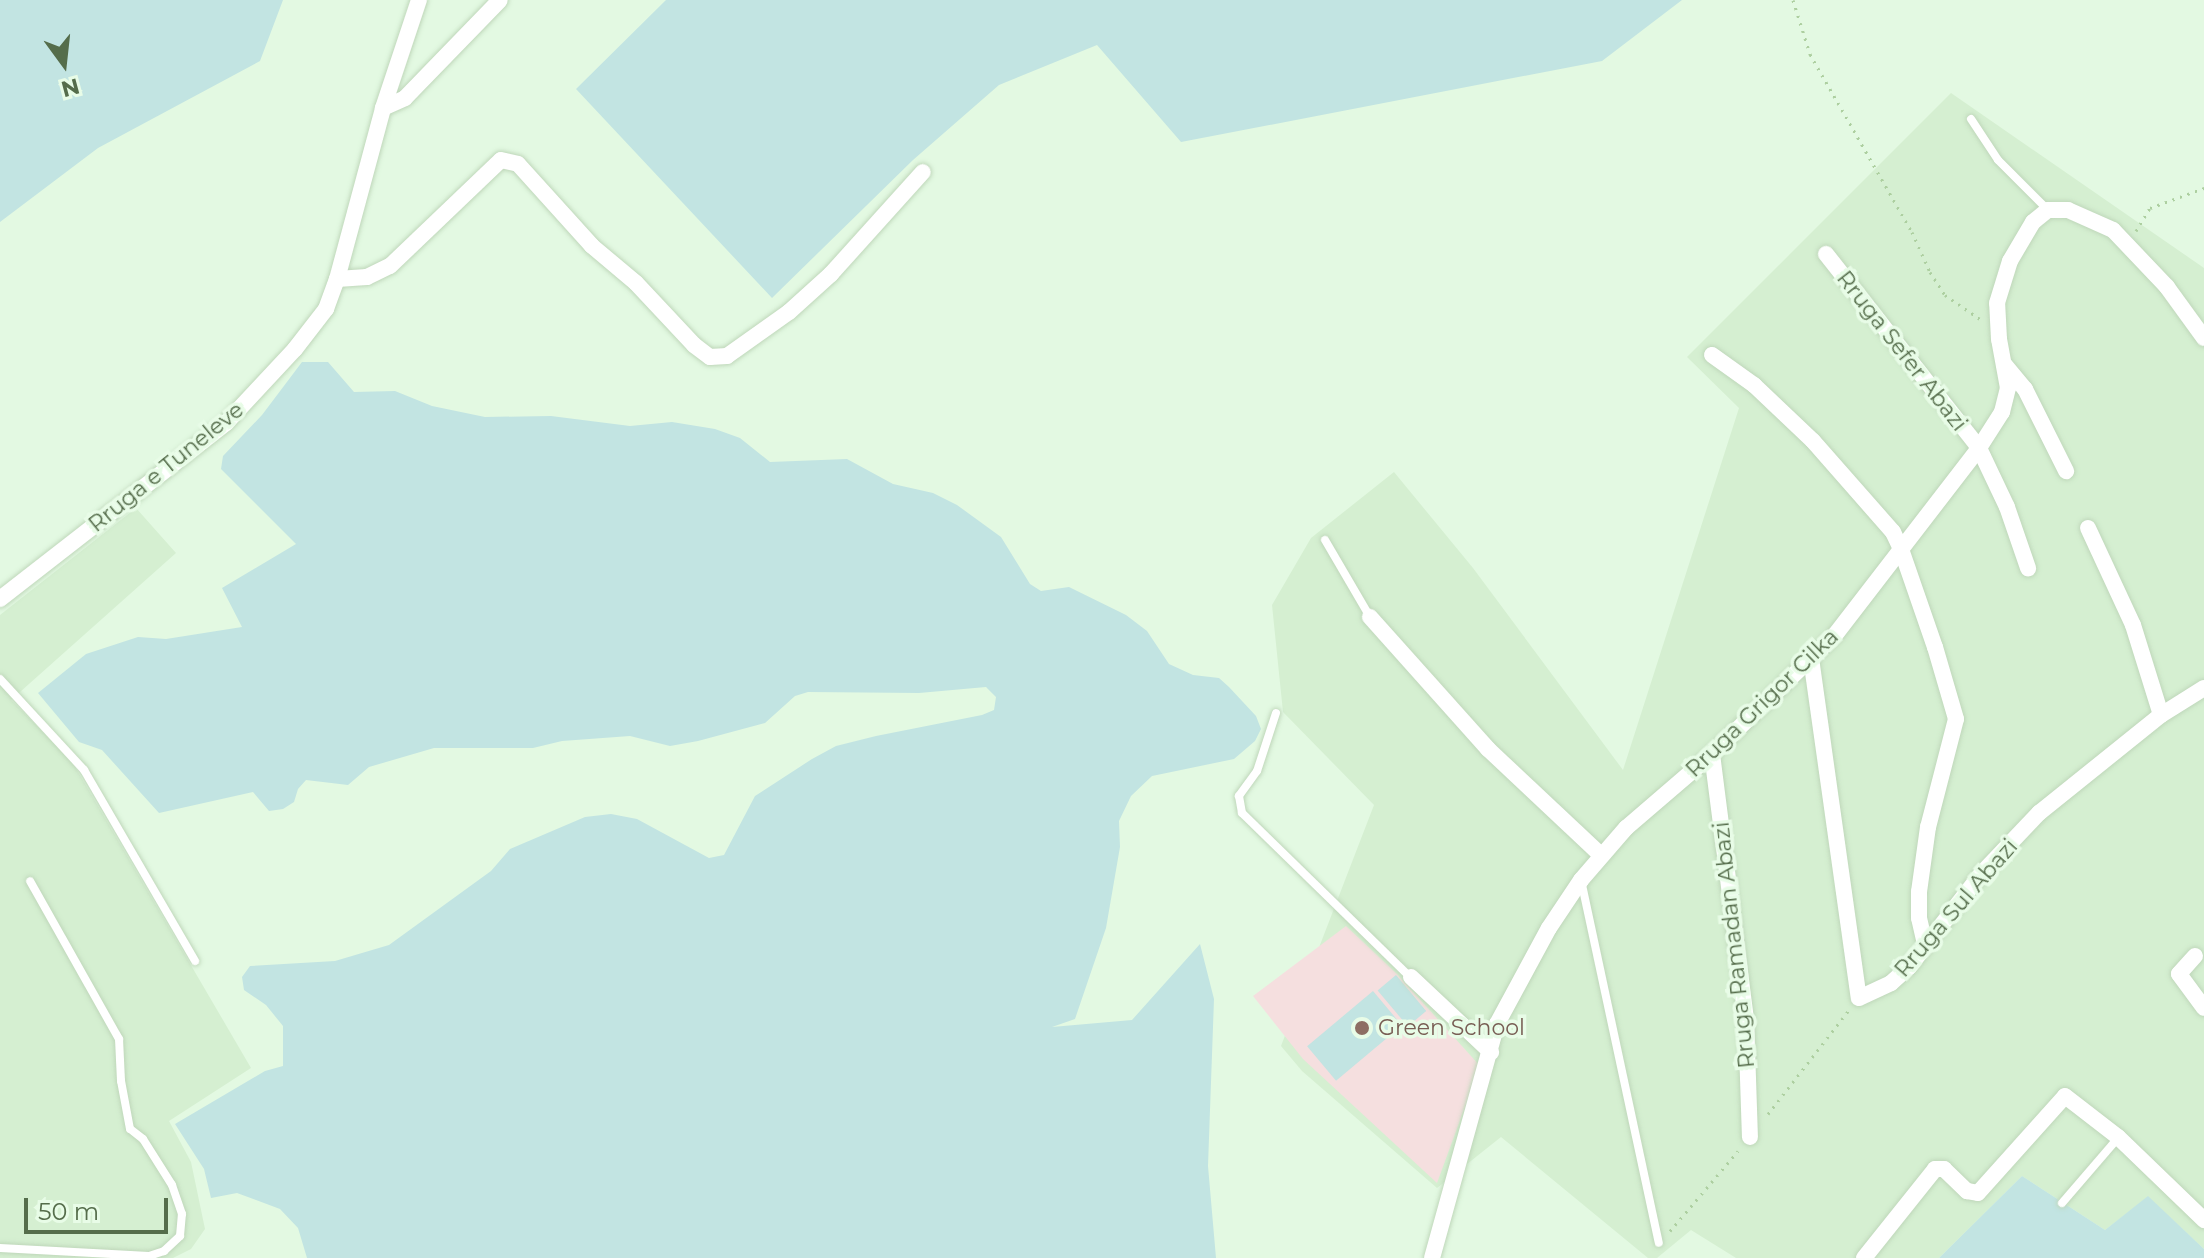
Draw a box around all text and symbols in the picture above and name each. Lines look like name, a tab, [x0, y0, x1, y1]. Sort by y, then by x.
north arrow	[24, 24, 104, 104]
text: N	[58, 72, 82, 103]
street label: Rruga Sefer Abazi	[1831, 266, 1973, 436]
street label: Rruga e Tuneleve	[83, 396, 249, 538]
street label: Rruga Grigor Cilka	[1680, 623, 1844, 783]
street label: Rruga Ramadan Abazi	[1708, 820, 1760, 1070]
street label: Rruga Sul Abazi	[1889, 834, 2023, 982]
place label: Green School	[1378, 1015, 1525, 1041]
marker: Green School	[1353, 1019, 1371, 1037]
scale bar	[28, 1182, 172, 1232]
text: 50 m	[38, 1197, 99, 1226]

